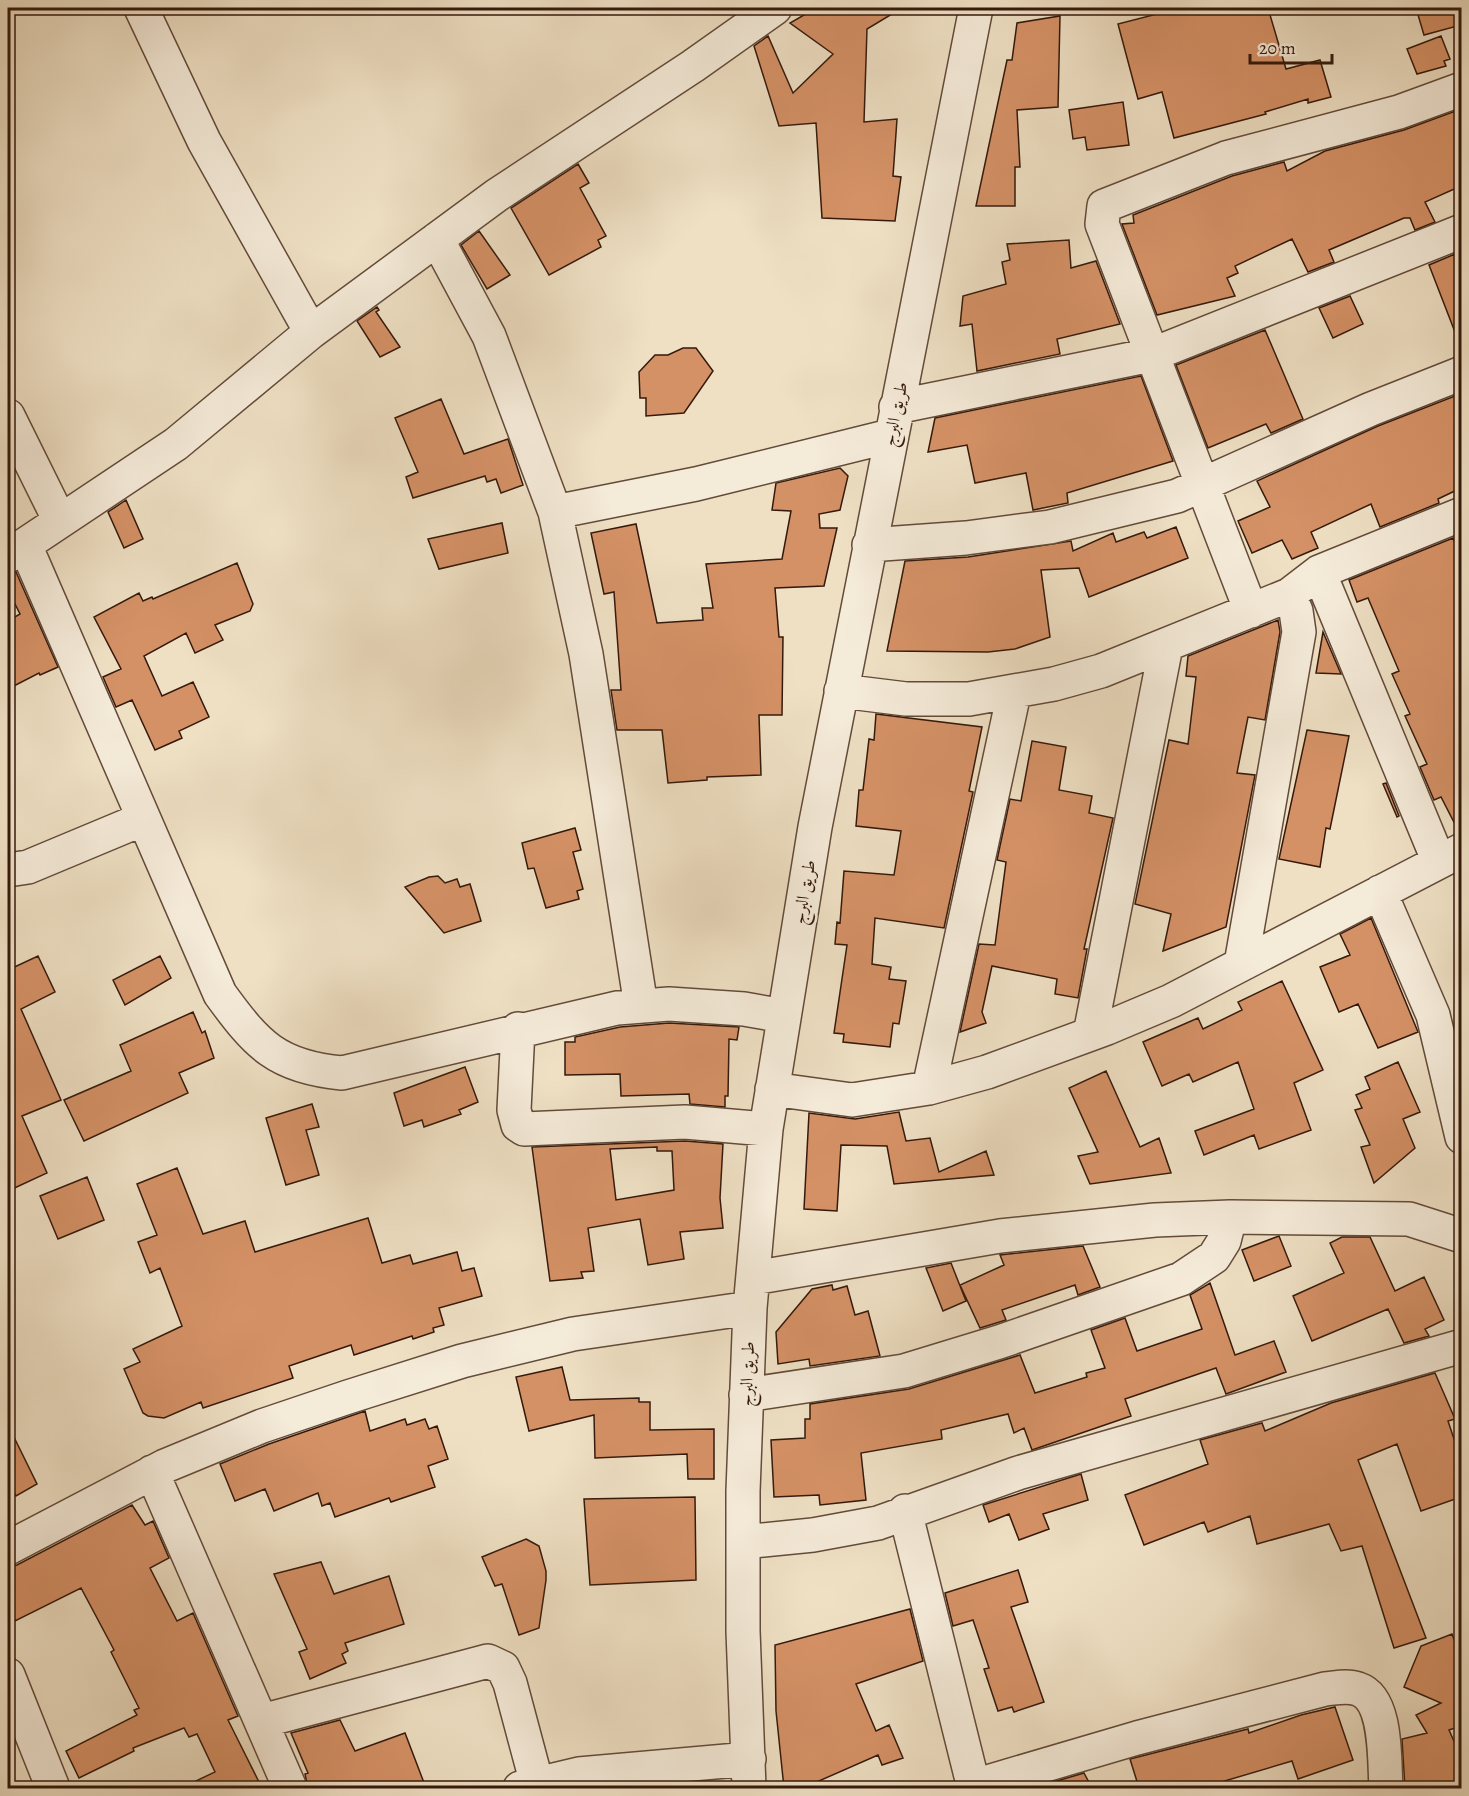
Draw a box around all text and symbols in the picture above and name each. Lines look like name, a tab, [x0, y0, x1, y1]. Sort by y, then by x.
scale bar	[1250, 27, 1332, 65]
text: 20 m	[1259, 36, 1296, 60]
street label: طريق البرج	[876, 380, 917, 449]
street label: طريق البرج	[787, 858, 825, 927]
street label: طريق البرج	[734, 1341, 764, 1407]

